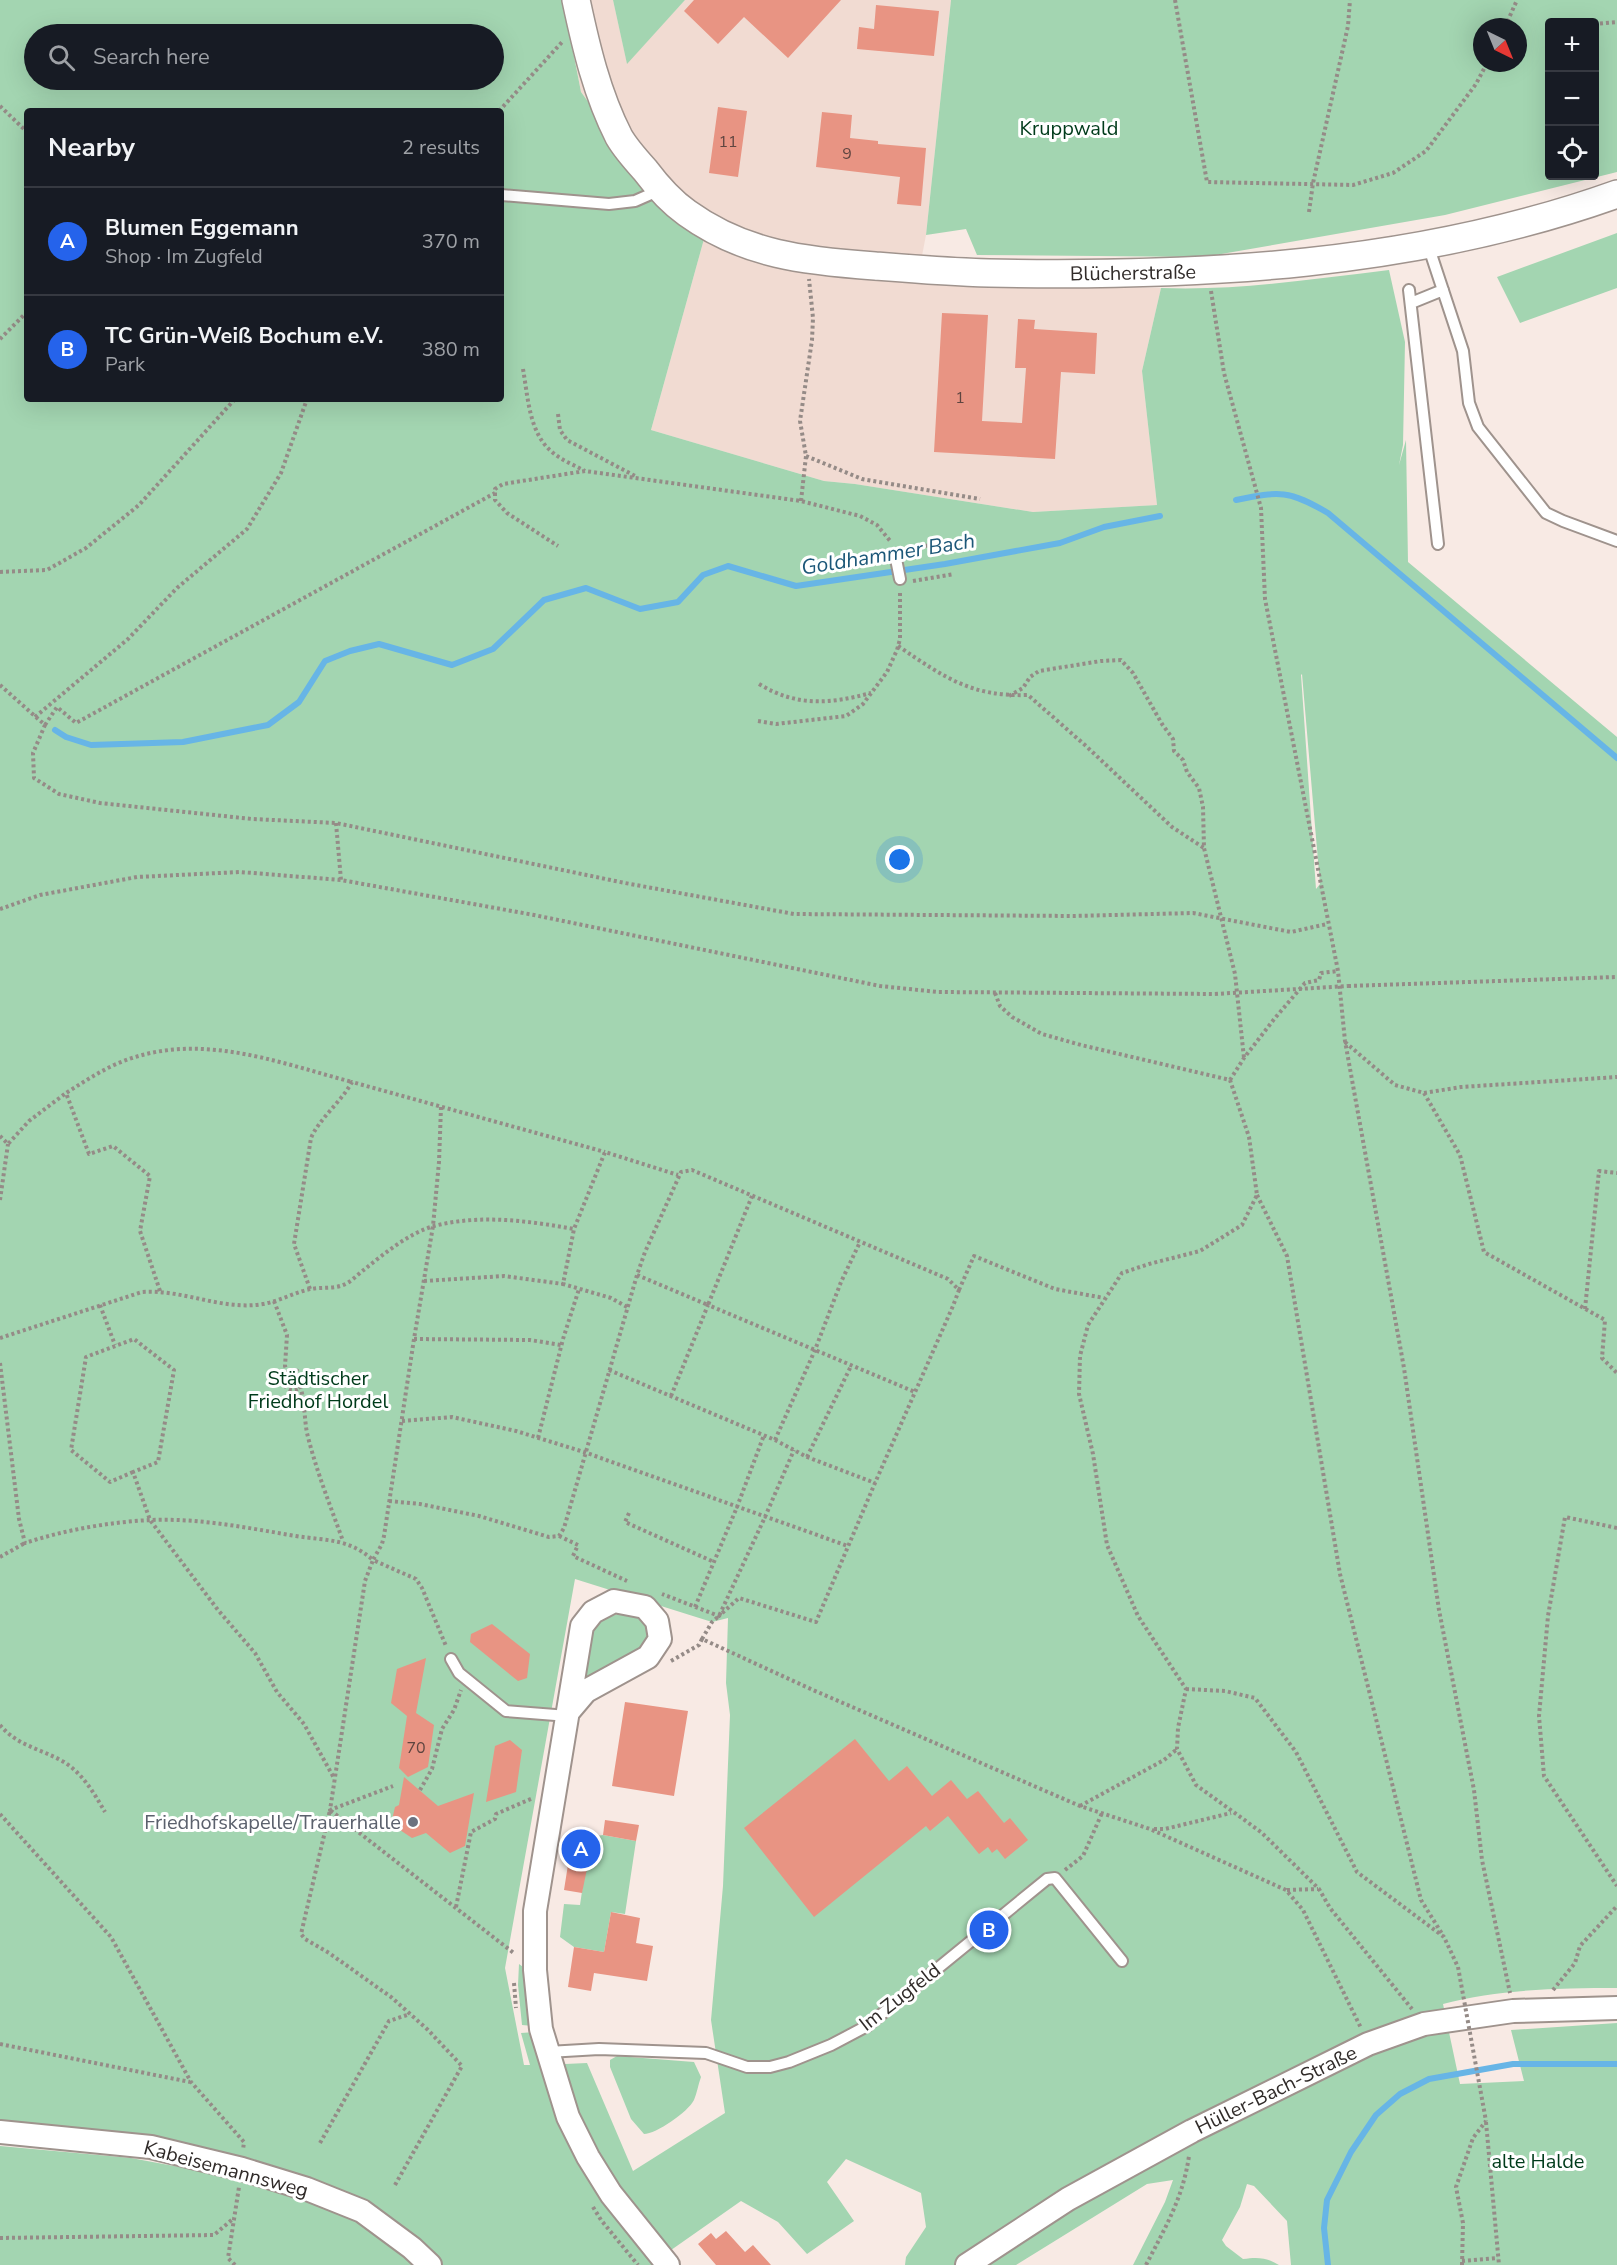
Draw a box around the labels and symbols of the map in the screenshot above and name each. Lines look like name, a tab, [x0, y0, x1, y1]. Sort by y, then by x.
north arrow	[1473, 18, 1527, 72]
park label: Kruppwald	[1020, 115, 1118, 142]
house number: 11	[718, 131, 738, 153]
house number: 9	[842, 143, 852, 165]
street label: Blücherstraße	[1070, 258, 1196, 288]
house number: 1	[955, 387, 965, 409]
water label: Goldhammer Bach	[799, 526, 977, 582]
your location	[885, 845, 914, 874]
park label: Städtischer Friedhof Hordel	[248, 1365, 388, 1415]
house number: 70	[406, 1737, 426, 1759]
place label: Friedhofskapelle/Trauerhalle	[144, 1809, 401, 1836]
marker: Friedhofskapelle/Trauerhalle	[406, 1815, 420, 1829]
pin: A	[562, 1826, 600, 1872]
pin: B	[970, 1908, 1008, 1952]
street label: Im Zugfeld	[854, 1957, 946, 2037]
street label: Hüller-Bach-Straße	[1191, 2039, 1361, 2141]
street label: Kabeisemannsweg	[141, 2134, 311, 2204]
park label: alte Halde	[1492, 2148, 1584, 2175]

